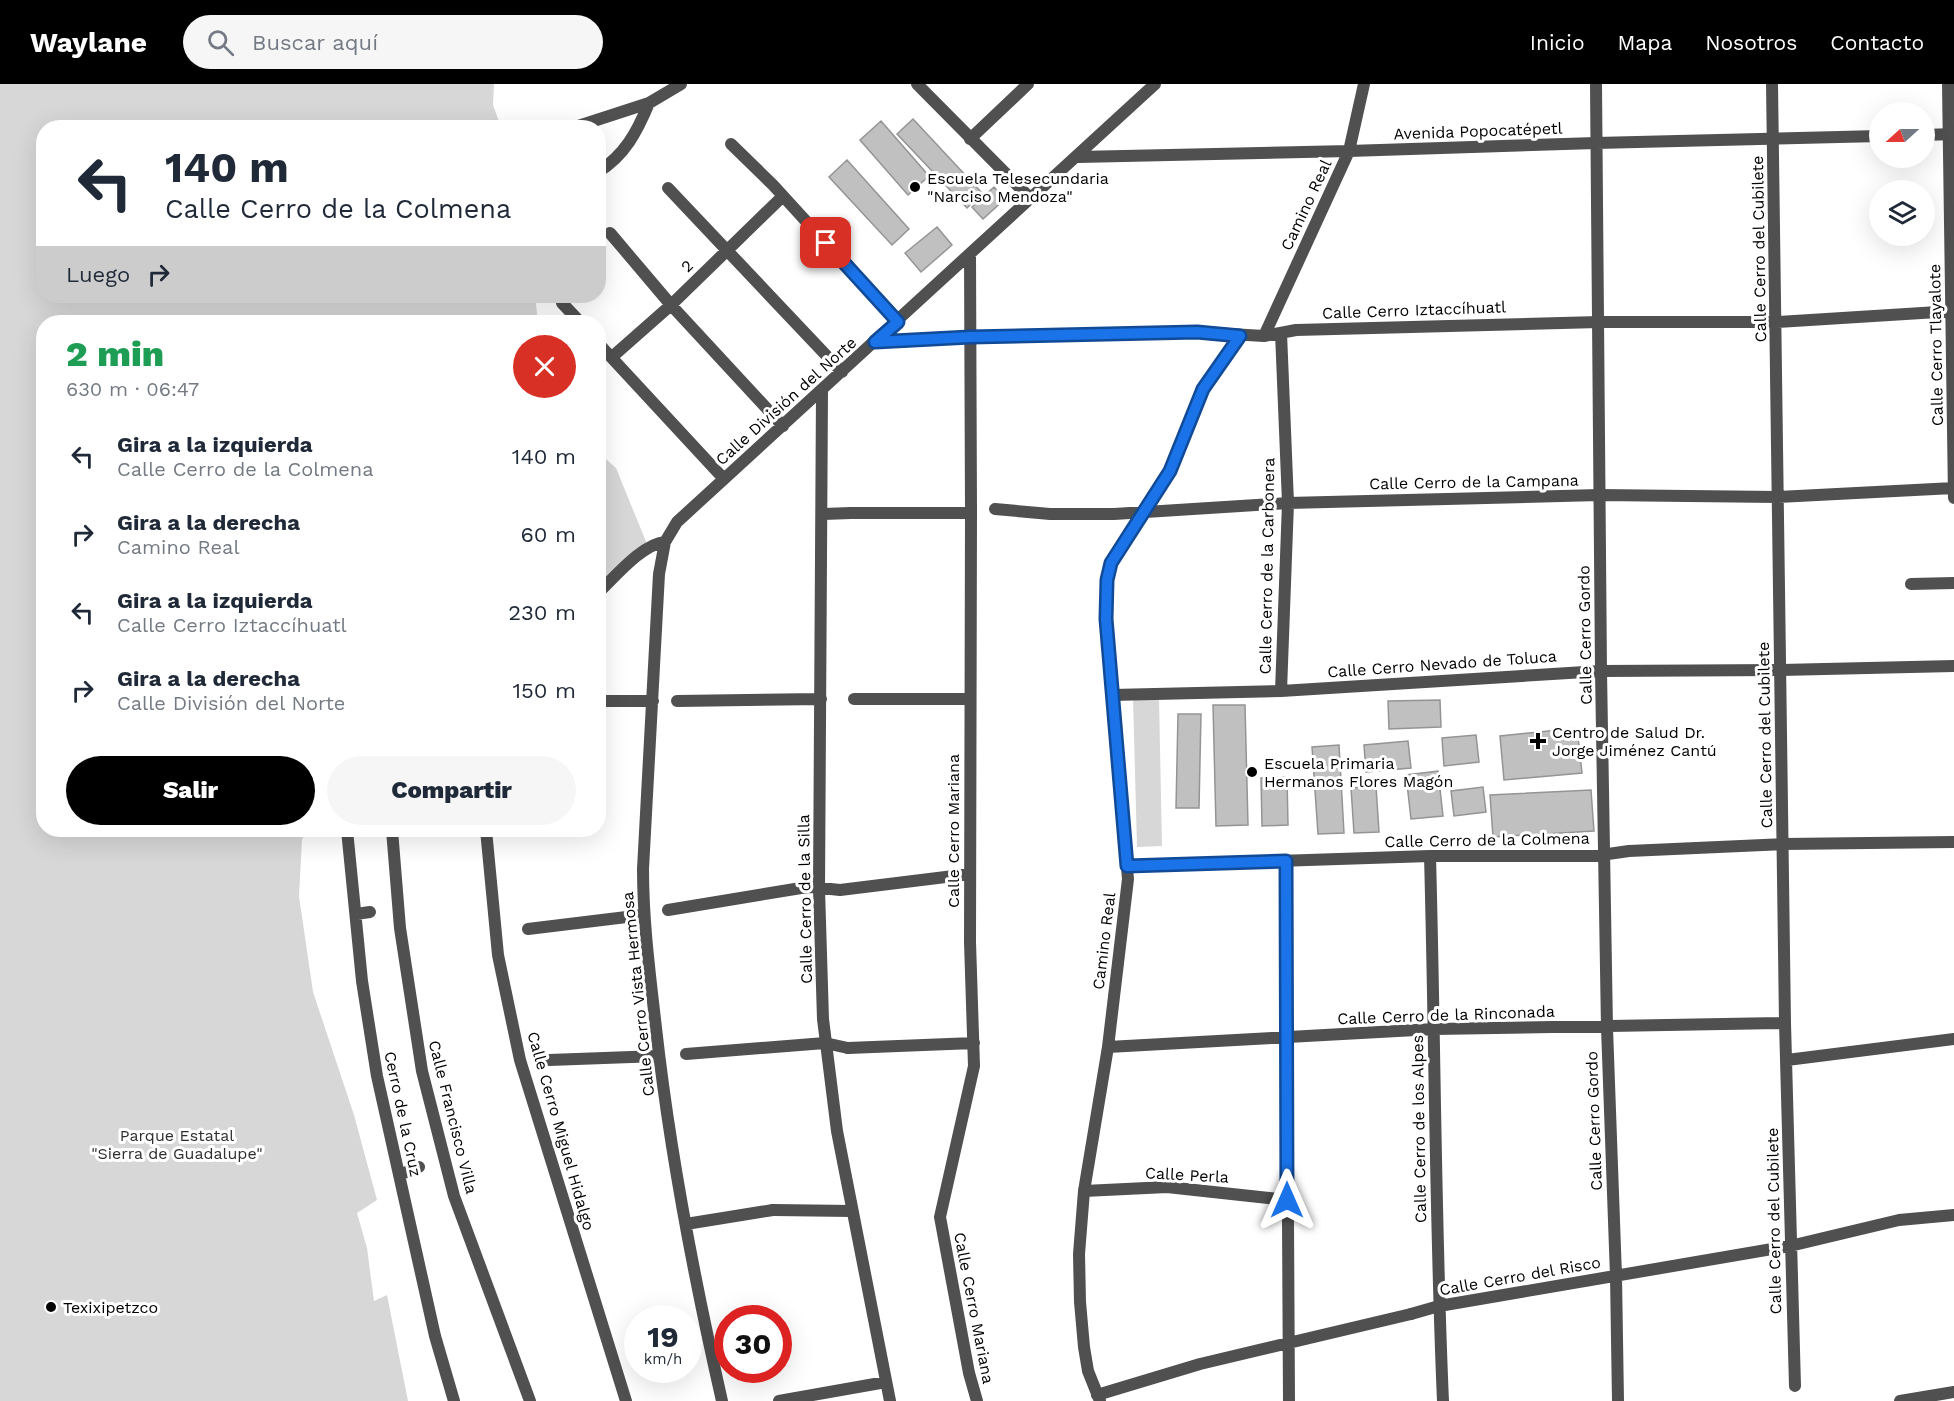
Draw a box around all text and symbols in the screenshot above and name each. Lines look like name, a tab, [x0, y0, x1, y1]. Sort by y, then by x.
search box	[183, 15, 603, 69]
text: Waylane	[30, 26, 147, 59]
icon: search	[204, 26, 237, 59]
text: Buscar aquí	[252, 30, 378, 55]
text: Inicio	[1530, 30, 1585, 55]
text: Mapa	[1618, 30, 1672, 55]
text: Nosotros	[1705, 30, 1797, 55]
text: Contacto	[1830, 30, 1924, 55]
north arrow	[1869, 102, 1935, 168]
map controls	[1869, 102, 1935, 246]
street label: Avenida Popocatépetl	[1393, 119, 1563, 143]
text: 140 m	[165, 143, 289, 192]
icon: left	[66, 144, 144, 222]
street label: Camino Real	[1277, 156, 1335, 253]
street label: Calle Cerro del Cubilete	[1748, 156, 1770, 342]
place label: Escuela Telesecundaria "Narciso Mendoza"	[927, 169, 1109, 206]
marker: Escuela Telesecundaria "Narciso Mendoza"	[908, 180, 922, 194]
button: layers	[1869, 180, 1935, 246]
text: Calle Cerro de la Colmena	[165, 193, 511, 225]
pin	[800, 217, 851, 268]
icon: arrive	[809, 226, 842, 259]
street label: 2	[677, 256, 697, 276]
icon: right	[142, 258, 175, 291]
text: Luego	[66, 262, 130, 287]
street label: Calle Cerro Tlayalote	[1925, 264, 1947, 426]
street label: Calle Cerro Iztaccíhuatl	[1322, 297, 1506, 323]
text: 2 min	[66, 333, 164, 375]
street label: Calle División del Norte	[712, 333, 860, 469]
button: close	[513, 335, 576, 398]
text: 630 m · 06:47	[66, 377, 199, 401]
text: Gira a la izquierda	[117, 432, 313, 457]
icon: left	[66, 440, 99, 473]
text: 140 m	[512, 444, 576, 469]
text: Calle Cerro de la Colmena	[117, 457, 374, 481]
street label: Calle Cerro de la Carbonera	[1256, 457, 1278, 675]
street label: Calle Cerro de la Campana	[1369, 471, 1579, 493]
text: Gira a la derecha	[117, 510, 300, 535]
icon: right	[66, 518, 99, 551]
text: 60 m	[520, 522, 576, 547]
text: Camino Real	[117, 535, 240, 559]
street label: Calle Cerro Gordo	[1574, 565, 1596, 705]
text: Gira a la izquierda	[117, 588, 313, 613]
icon: left	[66, 596, 99, 629]
text: 230 m	[508, 600, 576, 625]
text: Calle Cerro Iztaccíhuatl	[117, 613, 347, 637]
street label: Calle Cerro del Cubilete	[1754, 642, 1776, 828]
street label: Calle Cerro Nevado de Toluca	[1327, 646, 1557, 682]
text: Gira a la derecha	[117, 666, 300, 691]
icon: right	[66, 674, 99, 707]
text: 150 m	[512, 678, 576, 703]
text: Calle División del Norte	[117, 691, 345, 715]
place label: Centro de Salud Dr. Jorge Jiménez Cantú	[1552, 723, 1717, 760]
marker: Centro de Salud Dr. Jorge Jiménez Cantú	[1529, 732, 1547, 750]
street label: Calle Cerro Mariana	[944, 754, 963, 908]
place label: Escuela Primaria Hermanos Flores Magón	[1264, 754, 1453, 791]
button: Salir	[66, 756, 315, 825]
button: Compartir	[327, 756, 576, 825]
marker: Escuela Primaria Hermanos Flores Magón	[1245, 765, 1259, 779]
street label: Calle Cerro de la Silla	[794, 814, 816, 984]
street label: Calle Cerro de la Colmena	[1384, 829, 1590, 851]
street label: Calle Cerro Vista Hermosa	[618, 891, 658, 1097]
street label: Camino Real	[1089, 891, 1119, 991]
street label: Calle Cerro de la Rinconada	[1337, 1002, 1555, 1028]
street label: Calle Cerro Miguel Hidalgo	[523, 1029, 599, 1233]
street label: Calle Cerro de los Alpes	[1408, 1035, 1430, 1223]
street label: Calle Francisco Villa	[425, 1038, 481, 1196]
street label: Cerro de la Cruz	[380, 1050, 426, 1178]
street label: Calle Cerro Gordo	[1582, 1051, 1606, 1191]
park label: Parque Estatal "Sierra de Guadalupe"	[91, 1126, 263, 1163]
street label: Calle Cerro del Cubilete	[1763, 1128, 1785, 1314]
street label: Calle Perla	[1145, 1163, 1229, 1187]
position arrow	[1255, 1168, 1319, 1232]
street label: Calle Cerro Mariana	[950, 1231, 998, 1385]
street label: Calle Cerro del Risco	[1438, 1252, 1602, 1300]
place label: Texixipetzco	[63, 1298, 158, 1317]
marker: Texixipetzco	[44, 1300, 58, 1314]
speed limit sign: 30	[714, 1305, 792, 1383]
text: 19	[647, 1319, 679, 1354]
text: km/h	[644, 1350, 682, 1368]

